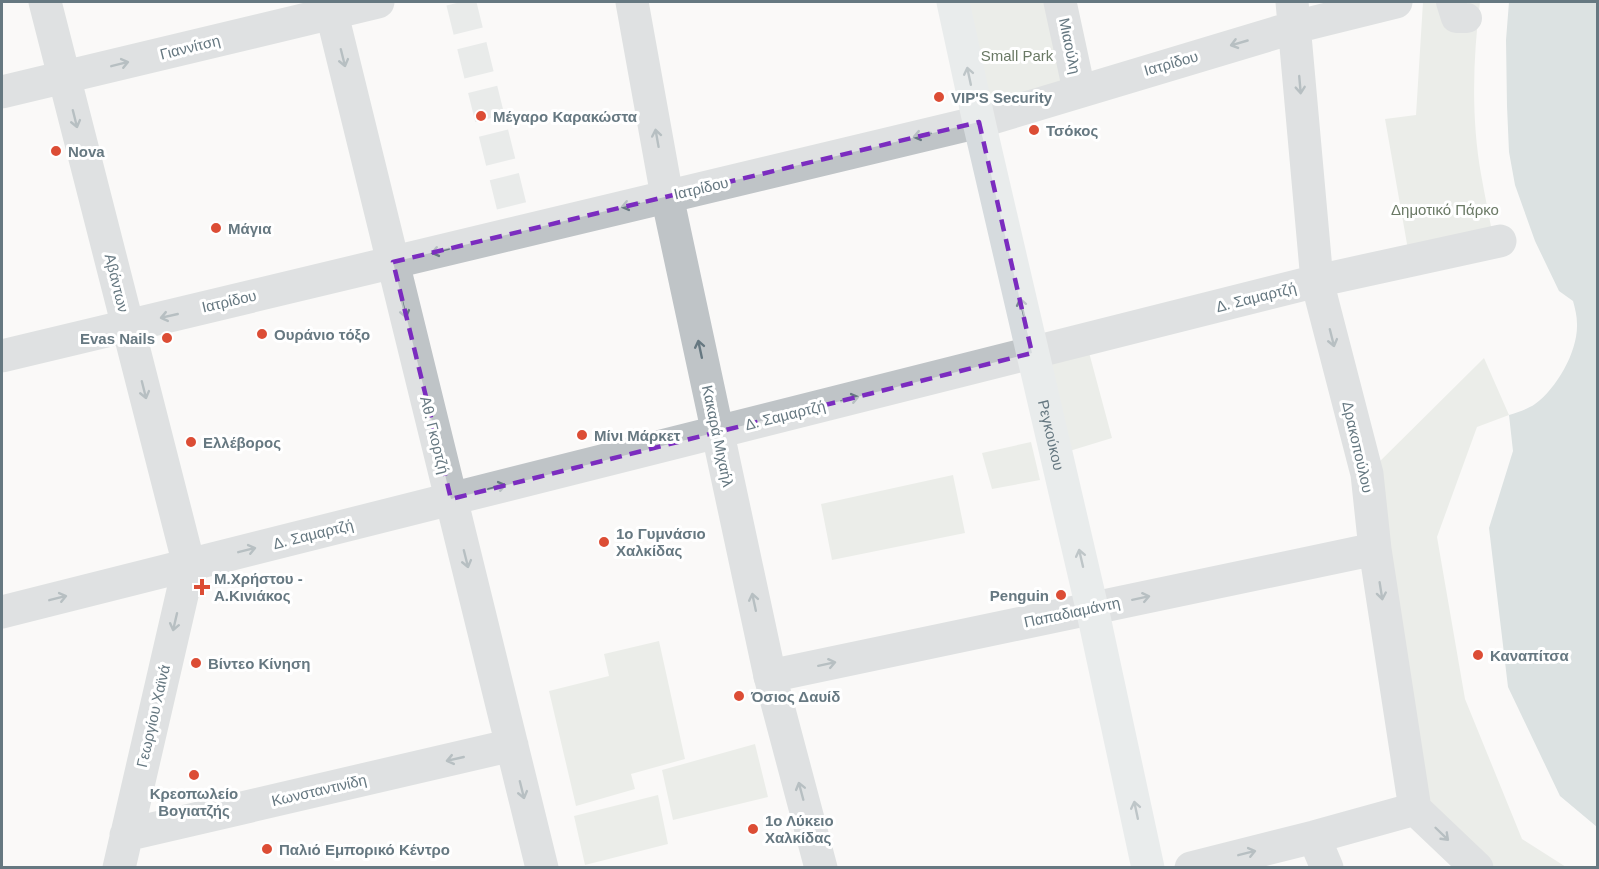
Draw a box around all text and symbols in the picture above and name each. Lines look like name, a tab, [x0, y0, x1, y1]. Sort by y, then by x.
street label: Μιαούλη	[1056, 16, 1084, 76]
street label: Γιαννίτση	[158, 31, 222, 63]
one-way arrow	[1230, 38, 1249, 49]
park label: Small Park	[981, 47, 1054, 64]
street label: Ιατρίδου	[1142, 47, 1200, 79]
one-way arrow	[337, 49, 349, 68]
one-way arrow	[110, 57, 129, 69]
one-way arrow	[963, 67, 974, 86]
one-way arrow	[1295, 75, 1306, 94]
place label: VIP'S Security	[951, 89, 1053, 106]
marker: VIP'S Security	[932, 90, 946, 104]
place label: Μέγαρο Καρακώστα	[493, 108, 638, 125]
one-way arrow	[70, 109, 82, 128]
marker: Μέγαρο Καρακώστα	[474, 109, 488, 123]
place label: Τσόκος	[1046, 122, 1099, 139]
marker: Τσόκος	[1027, 123, 1041, 137]
one-way arrow	[651, 128, 662, 148]
one-way arrow	[913, 130, 932, 142]
place label: Nova	[68, 143, 105, 160]
marker: Nova	[49, 144, 63, 158]
street label: Ιατρίδου	[672, 173, 730, 203]
one-way arrow	[621, 200, 640, 212]
park label: Δημοτικό Πάρκο	[1391, 201, 1499, 218]
place label: Μάγια	[228, 220, 272, 237]
marker: Μάγια	[209, 221, 223, 235]
one-way arrow	[431, 245, 450, 257]
street label: Αβάντων	[102, 252, 132, 314]
street label: Δ. Σαμαρτζή	[1214, 279, 1298, 315]
street label: Ιατρίδου	[200, 286, 258, 316]
one-way arrow	[1015, 298, 1027, 317]
one-way arrow	[399, 299, 411, 318]
one-way arrow	[160, 310, 179, 322]
place label: Ουράνιο τόξο	[274, 326, 370, 343]
marker: Ουράνιο τόξο	[255, 327, 269, 341]
one-way arrow	[1327, 328, 1338, 347]
place label: Evas Nails	[80, 330, 155, 347]
marker: Evas Nails	[160, 331, 174, 345]
one-way arrow	[693, 340, 705, 359]
one-way arrow	[138, 380, 150, 399]
street label: Κακαρά Μιχαήλ	[699, 384, 737, 489]
one-way arrow	[840, 393, 859, 404]
street label: Αθ. Γκορτζή	[417, 394, 453, 476]
street label: Δ. Σαμαρτζή	[743, 397, 827, 433]
street label: Ρεγκούκου	[1035, 398, 1068, 472]
street label: Δρακοπούλου	[1339, 400, 1377, 494]
place label: Μίνι Μάρκετ	[594, 427, 681, 444]
marker: Μίνι Μάρκετ	[575, 428, 589, 442]
place label: Ελλέβορος	[203, 434, 281, 451]
marker: Ελλέβορος	[184, 435, 198, 449]
one-way arrow	[488, 481, 507, 493]
street label: Δ. Σαμαρτζή	[271, 516, 355, 552]
place label: 1ο Γυμνάσιο Χαλκίδας	[616, 525, 706, 559]
marker: 1ο Γυμνάσιο Χαλκίδας	[597, 535, 611, 549]
one-way arrow	[237, 544, 256, 556]
one-way arrow	[1074, 549, 1086, 568]
one-way arrow	[460, 550, 472, 569]
place label: Μ.Χρήστου - Α.Κινιάκος	[214, 570, 303, 604]
marker: Μ.Χρήστου - Α.Κινιάκος	[195, 580, 209, 594]
one-way arrow	[1376, 580, 1387, 600]
place label: Penguin	[990, 587, 1049, 604]
marker: Penguin	[1054, 588, 1068, 602]
one-way arrow	[48, 592, 67, 604]
one-way arrow	[748, 592, 759, 612]
one-way arrow	[1131, 592, 1151, 603]
street label: Παπαδιαμάντη	[1022, 594, 1122, 630]
one-way arrow	[169, 612, 181, 631]
place label: Καναπίτσα	[1490, 647, 1569, 664]
marker: Καναπίτσα	[1471, 648, 1485, 662]
place label: Βίντεο Κίνηση	[208, 655, 310, 672]
marker: Βίντεο Κίνηση	[189, 656, 203, 670]
one-way arrow	[817, 658, 836, 669]
street label: Γεωργίου Χαϊνά	[133, 663, 173, 769]
place label: Όσιος Δαυίδ	[750, 688, 840, 705]
marker: Όσιος Δαυίδ	[732, 689, 746, 703]
one-way arrow	[445, 753, 464, 765]
marker: Κρεοπωλείο Βογιατζής	[187, 768, 201, 782]
street label: Κωνσταντινίδη	[270, 771, 368, 809]
one-way arrow	[517, 780, 529, 799]
one-way arrow	[795, 782, 806, 801]
place label: Κρεοπωλείο Βογιατζής	[150, 785, 238, 819]
one-way arrow	[1129, 801, 1141, 820]
place label: 1ο Λύκειο Χαλκίδας	[765, 812, 834, 846]
marker: 1ο Λύκειο Χαλκίδας	[746, 822, 760, 836]
one-way arrow	[1434, 827, 1449, 841]
place label: Παλιό Εμπορικό Κέντρο	[279, 841, 450, 858]
marker: Παλιό Εμπορικό Κέντρο	[260, 842, 274, 856]
one-way arrow	[1238, 847, 1257, 859]

